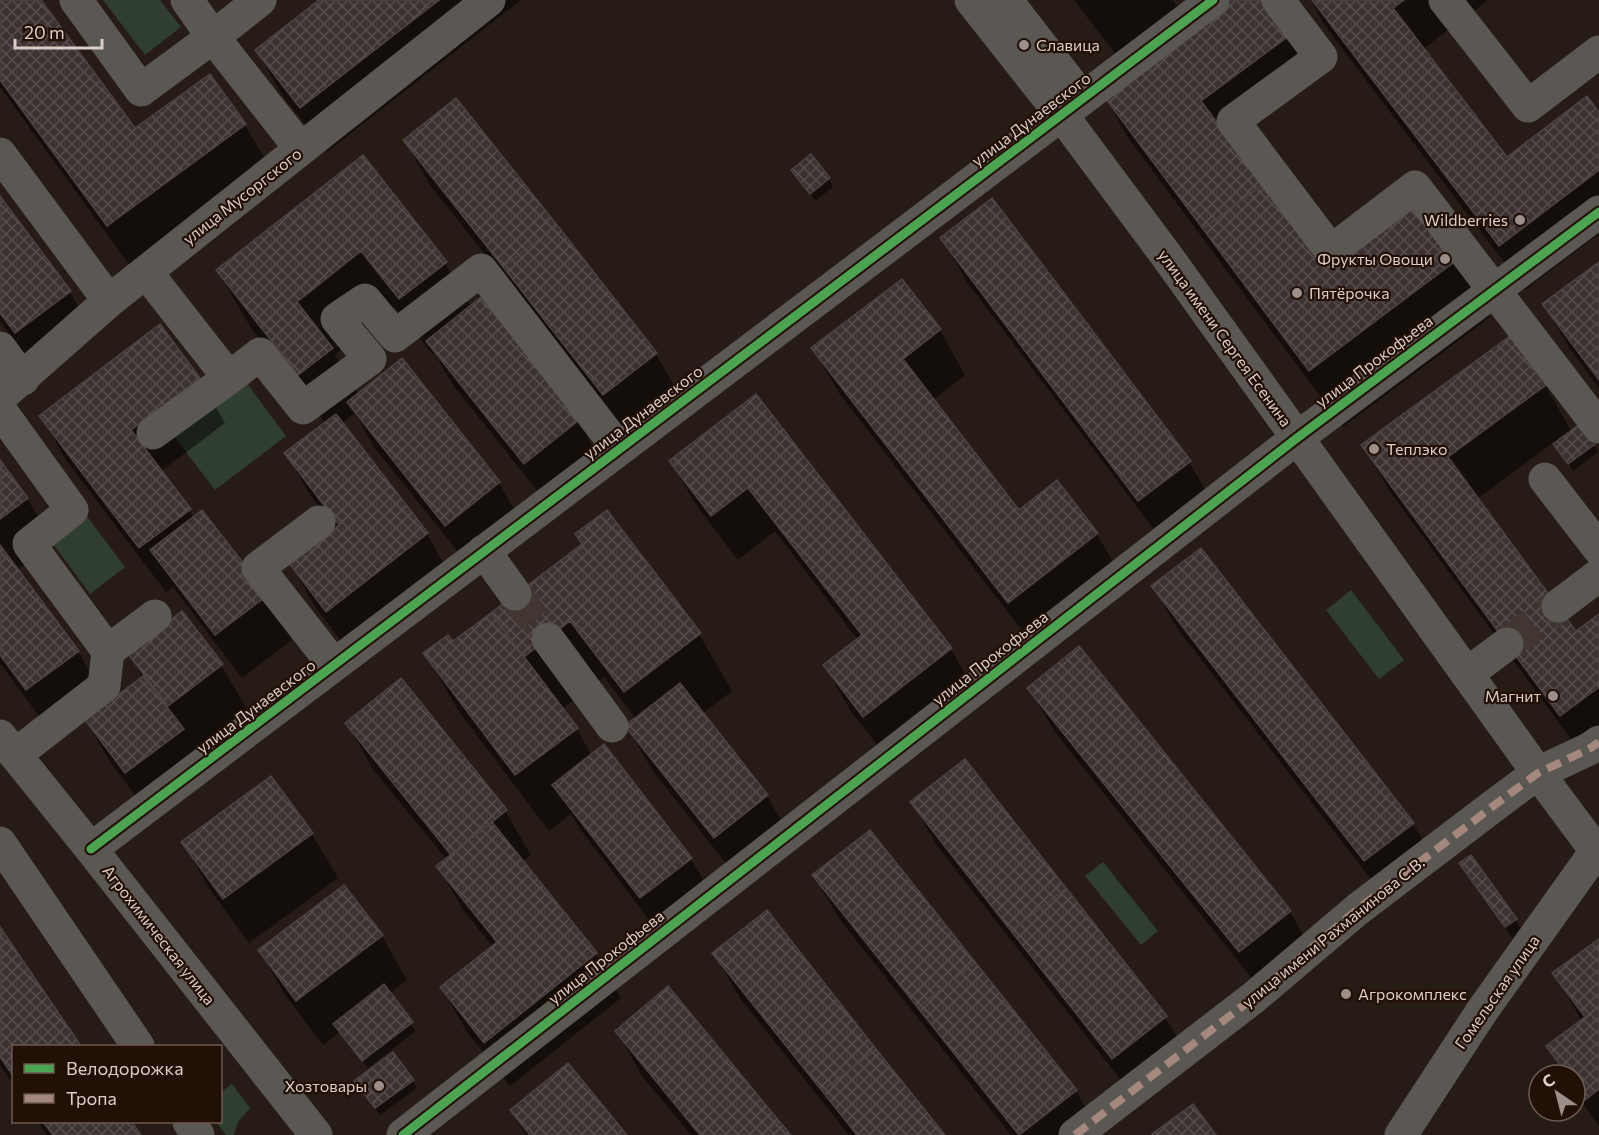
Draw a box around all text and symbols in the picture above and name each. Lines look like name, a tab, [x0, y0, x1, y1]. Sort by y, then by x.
scale bar	[15, 12, 102, 50]
text: 20 m	[24, 21, 65, 43]
place label: Славица	[1036, 35, 1100, 54]
marker: Славица	[1017, 38, 1031, 52]
street label: улица Дунаевского	[967, 68, 1094, 170]
street label: улица Мусоргского	[179, 143, 305, 248]
place label: Wildberries	[1424, 210, 1508, 229]
marker: Wildberries	[1513, 213, 1527, 227]
street label: улица имени Сергея Есенина	[1155, 245, 1296, 430]
place label: Фрукты Овощи	[1317, 249, 1433, 268]
marker: Фрукты Овощи	[1438, 252, 1452, 266]
place label: Пятёрочка	[1309, 283, 1389, 302]
marker: Пятёрочка	[1290, 286, 1304, 300]
street label: улица Прокофьева	[1311, 310, 1436, 411]
street label: улица Дунаевского	[579, 361, 706, 463]
place label: Теплэко	[1386, 439, 1448, 458]
marker: Теплэко	[1367, 442, 1381, 456]
street label: улица Прокофьева	[928, 607, 1051, 709]
street label: улица Дунаевского	[192, 655, 319, 757]
place label: Магнит	[1485, 686, 1541, 705]
marker: Магнит	[1546, 689, 1560, 703]
street label: улица имени Рахманинова С.В.	[1238, 852, 1428, 1011]
street label: Агрохимическая улица	[99, 861, 220, 1008]
street label: улица Прокофьева	[544, 906, 667, 1008]
street label: Гомельская улица	[1450, 931, 1543, 1052]
place label: Агрокомплекс	[1358, 984, 1467, 1003]
marker: Агрокомплекс	[1339, 987, 1353, 1001]
legend	[12, 1045, 222, 1123]
text: Велодорожка	[66, 1057, 184, 1079]
north arrow	[1527, 1063, 1587, 1123]
text: С	[1538, 1069, 1558, 1091]
place label: Хозтовары	[285, 1076, 367, 1095]
marker: Хозтовары	[372, 1079, 386, 1093]
text: Тропа	[66, 1087, 117, 1109]

